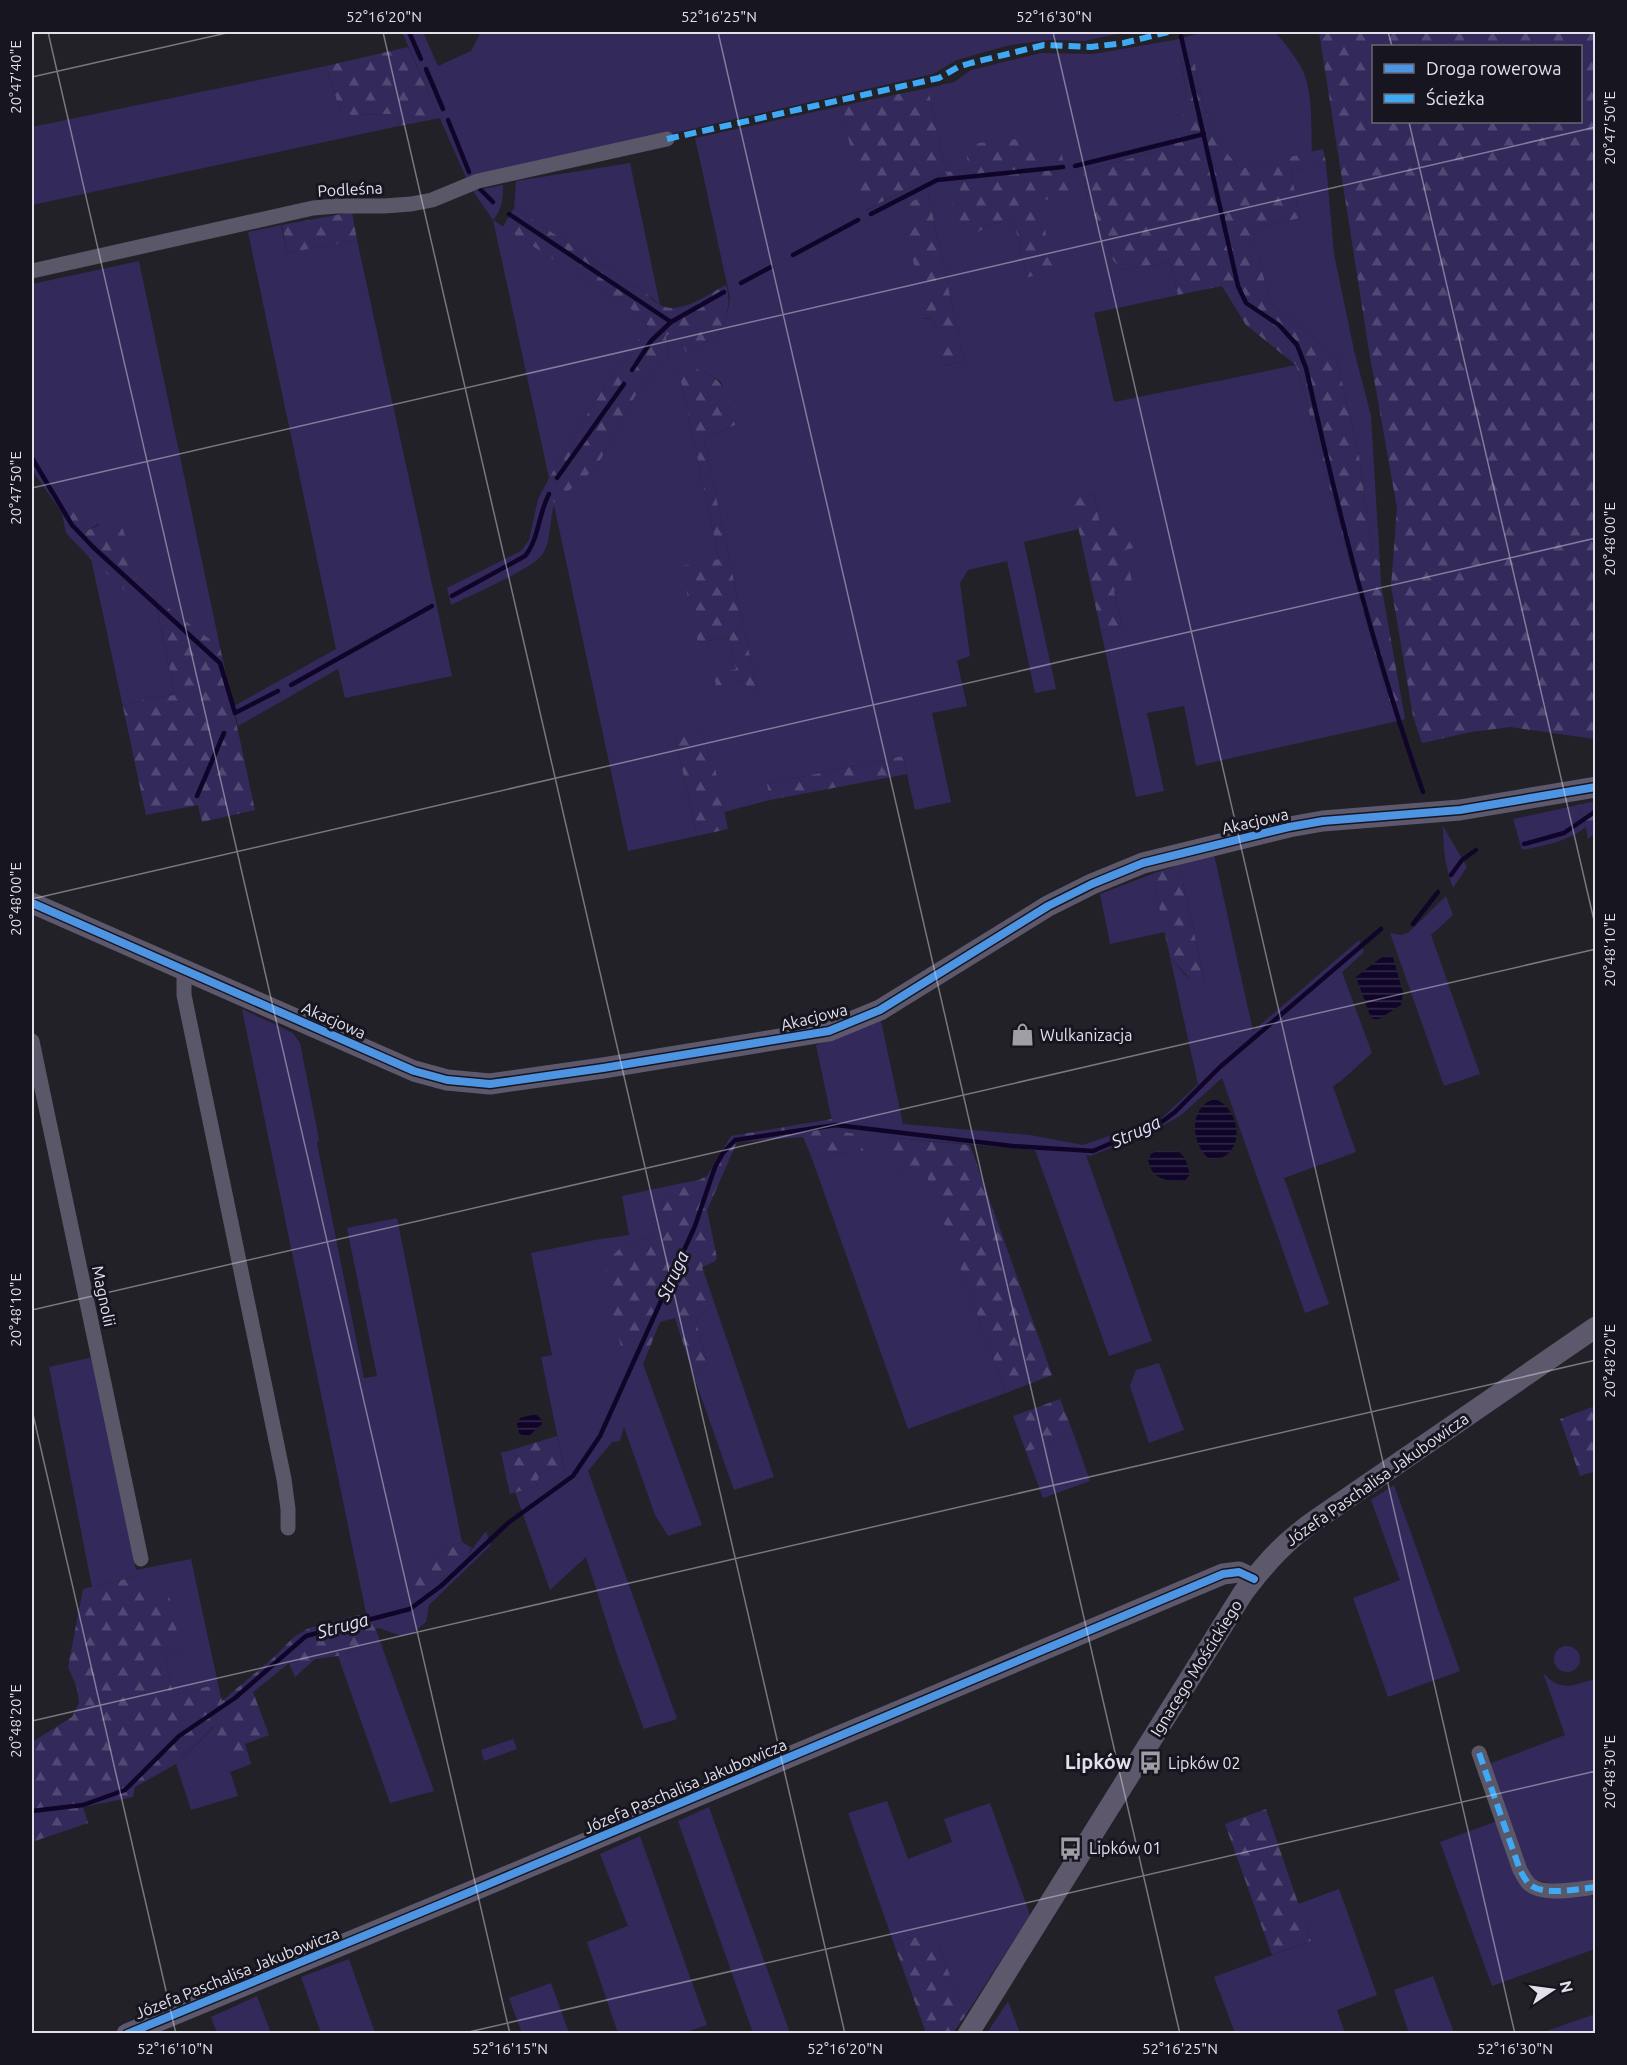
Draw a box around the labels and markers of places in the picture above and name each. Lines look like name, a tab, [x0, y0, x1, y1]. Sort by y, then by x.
shop icon: Wulkanizacja	[1009, 1022, 1035, 1048]
place label: Wulkanizacja	[1040, 1026, 1132, 1044]
bus stop icon: Lipków 02	[1137, 1750, 1163, 1776]
place label: Lipków 02	[1168, 1754, 1241, 1772]
bus stop icon: Lipków 01	[1058, 1835, 1084, 1861]
place label: Lipków 01	[1089, 1839, 1162, 1857]

